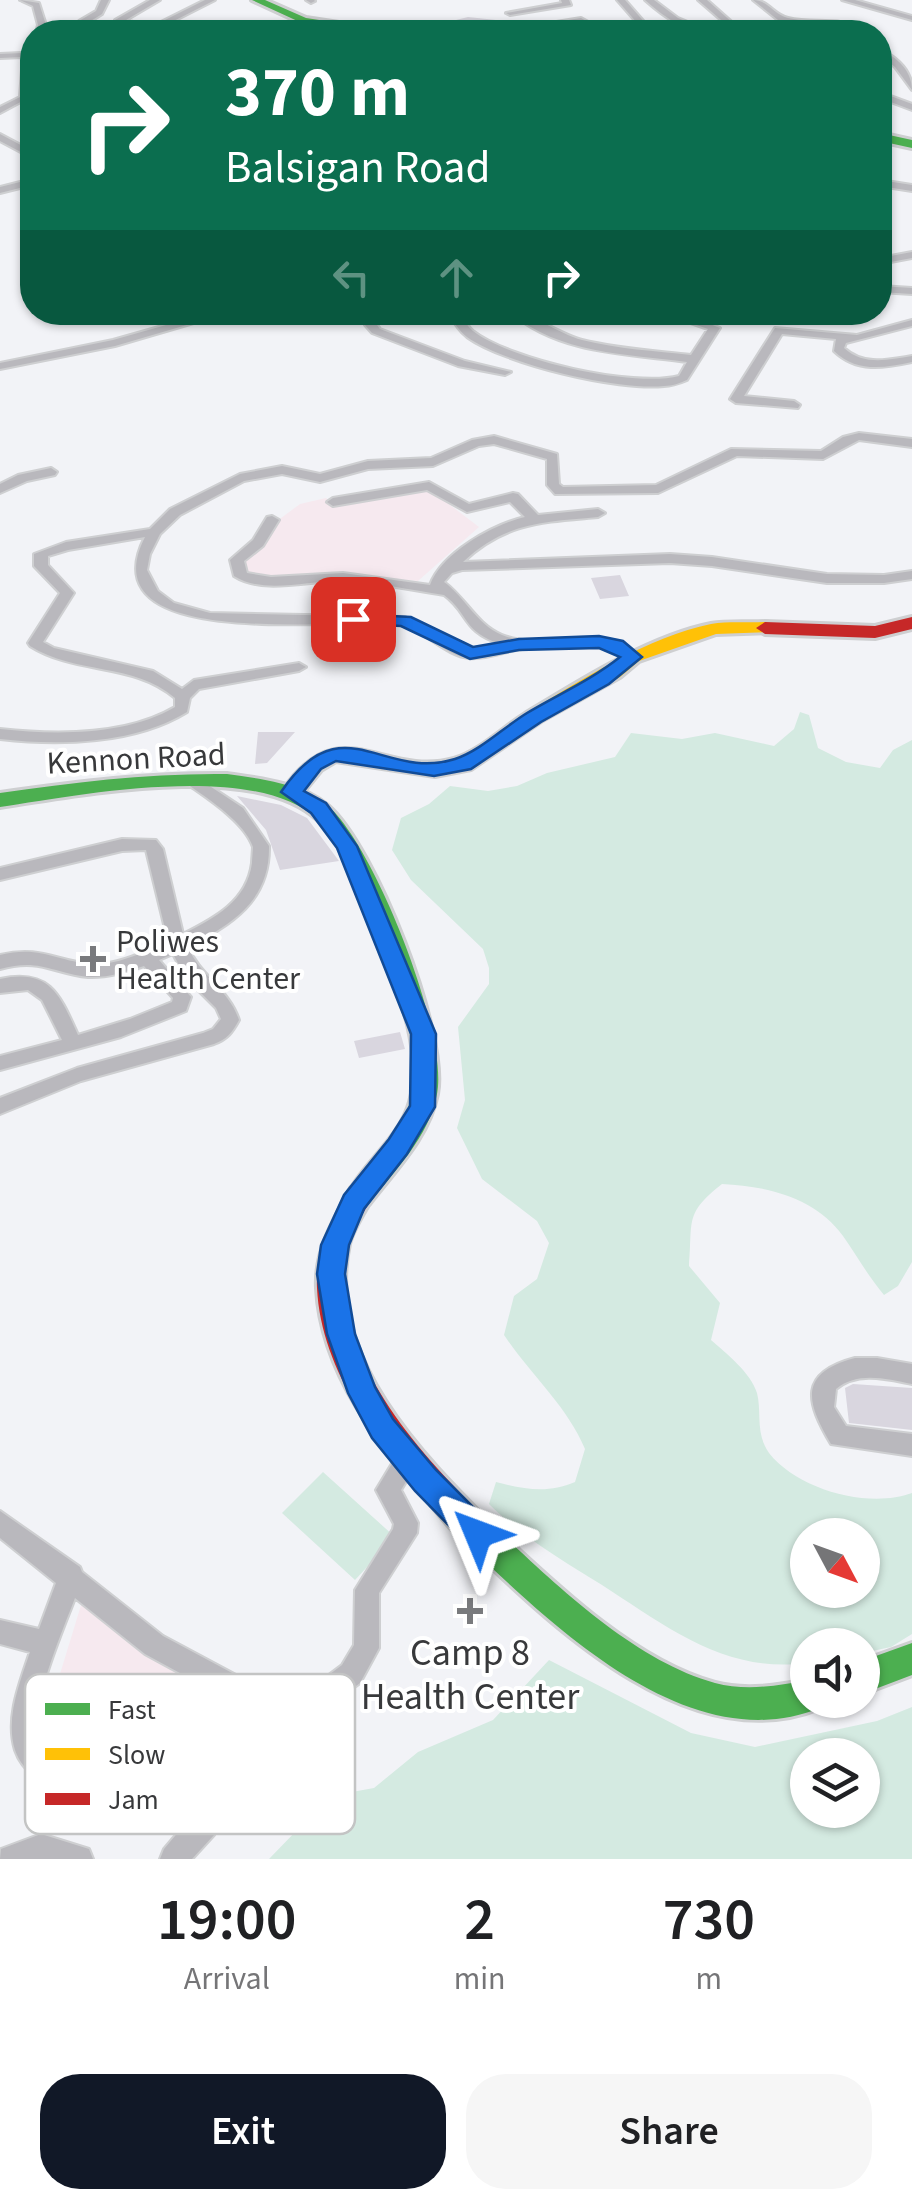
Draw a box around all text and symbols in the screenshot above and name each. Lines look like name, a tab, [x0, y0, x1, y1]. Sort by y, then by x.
text: 370 m	[225, 43, 410, 143]
icon: right	[60, 60, 190, 190]
text: Balsigan Road	[225, 136, 490, 200]
icon: left	[324, 250, 379, 305]
icon: ahead	[429, 250, 484, 305]
icon: right	[534, 250, 589, 305]
pin	[311, 577, 396, 662]
icon: arrive	[326, 592, 381, 647]
street label: Kennon Road	[45, 731, 227, 787]
place label: Poliwes Health Center	[116, 919, 301, 1002]
marker: Poliwes Health Center	[80, 946, 106, 972]
position arrow	[426, 1482, 530, 1586]
north arrow	[790, 1518, 880, 1608]
map controls	[790, 1518, 880, 1828]
marker: Camp 8 Health Center	[457, 1598, 483, 1624]
place label: Camp 8 Health Center	[361, 1626, 580, 1724]
button: sound	[790, 1628, 880, 1718]
legend	[25, 1674, 355, 1834]
text: Fast	[108, 1690, 156, 1730]
text: Slow	[108, 1735, 165, 1775]
button: layers	[790, 1738, 880, 1828]
text: Jam	[108, 1780, 159, 1820]
text: 19:00	[157, 1878, 297, 1963]
text: 2	[464, 1878, 495, 1963]
text: 730	[663, 1878, 755, 1963]
text: Arrival	[184, 1956, 270, 2002]
text: min	[454, 1956, 506, 2002]
text: m	[696, 1956, 722, 2002]
button: Exit	[40, 2074, 446, 2189]
button: Share	[466, 2074, 872, 2189]

